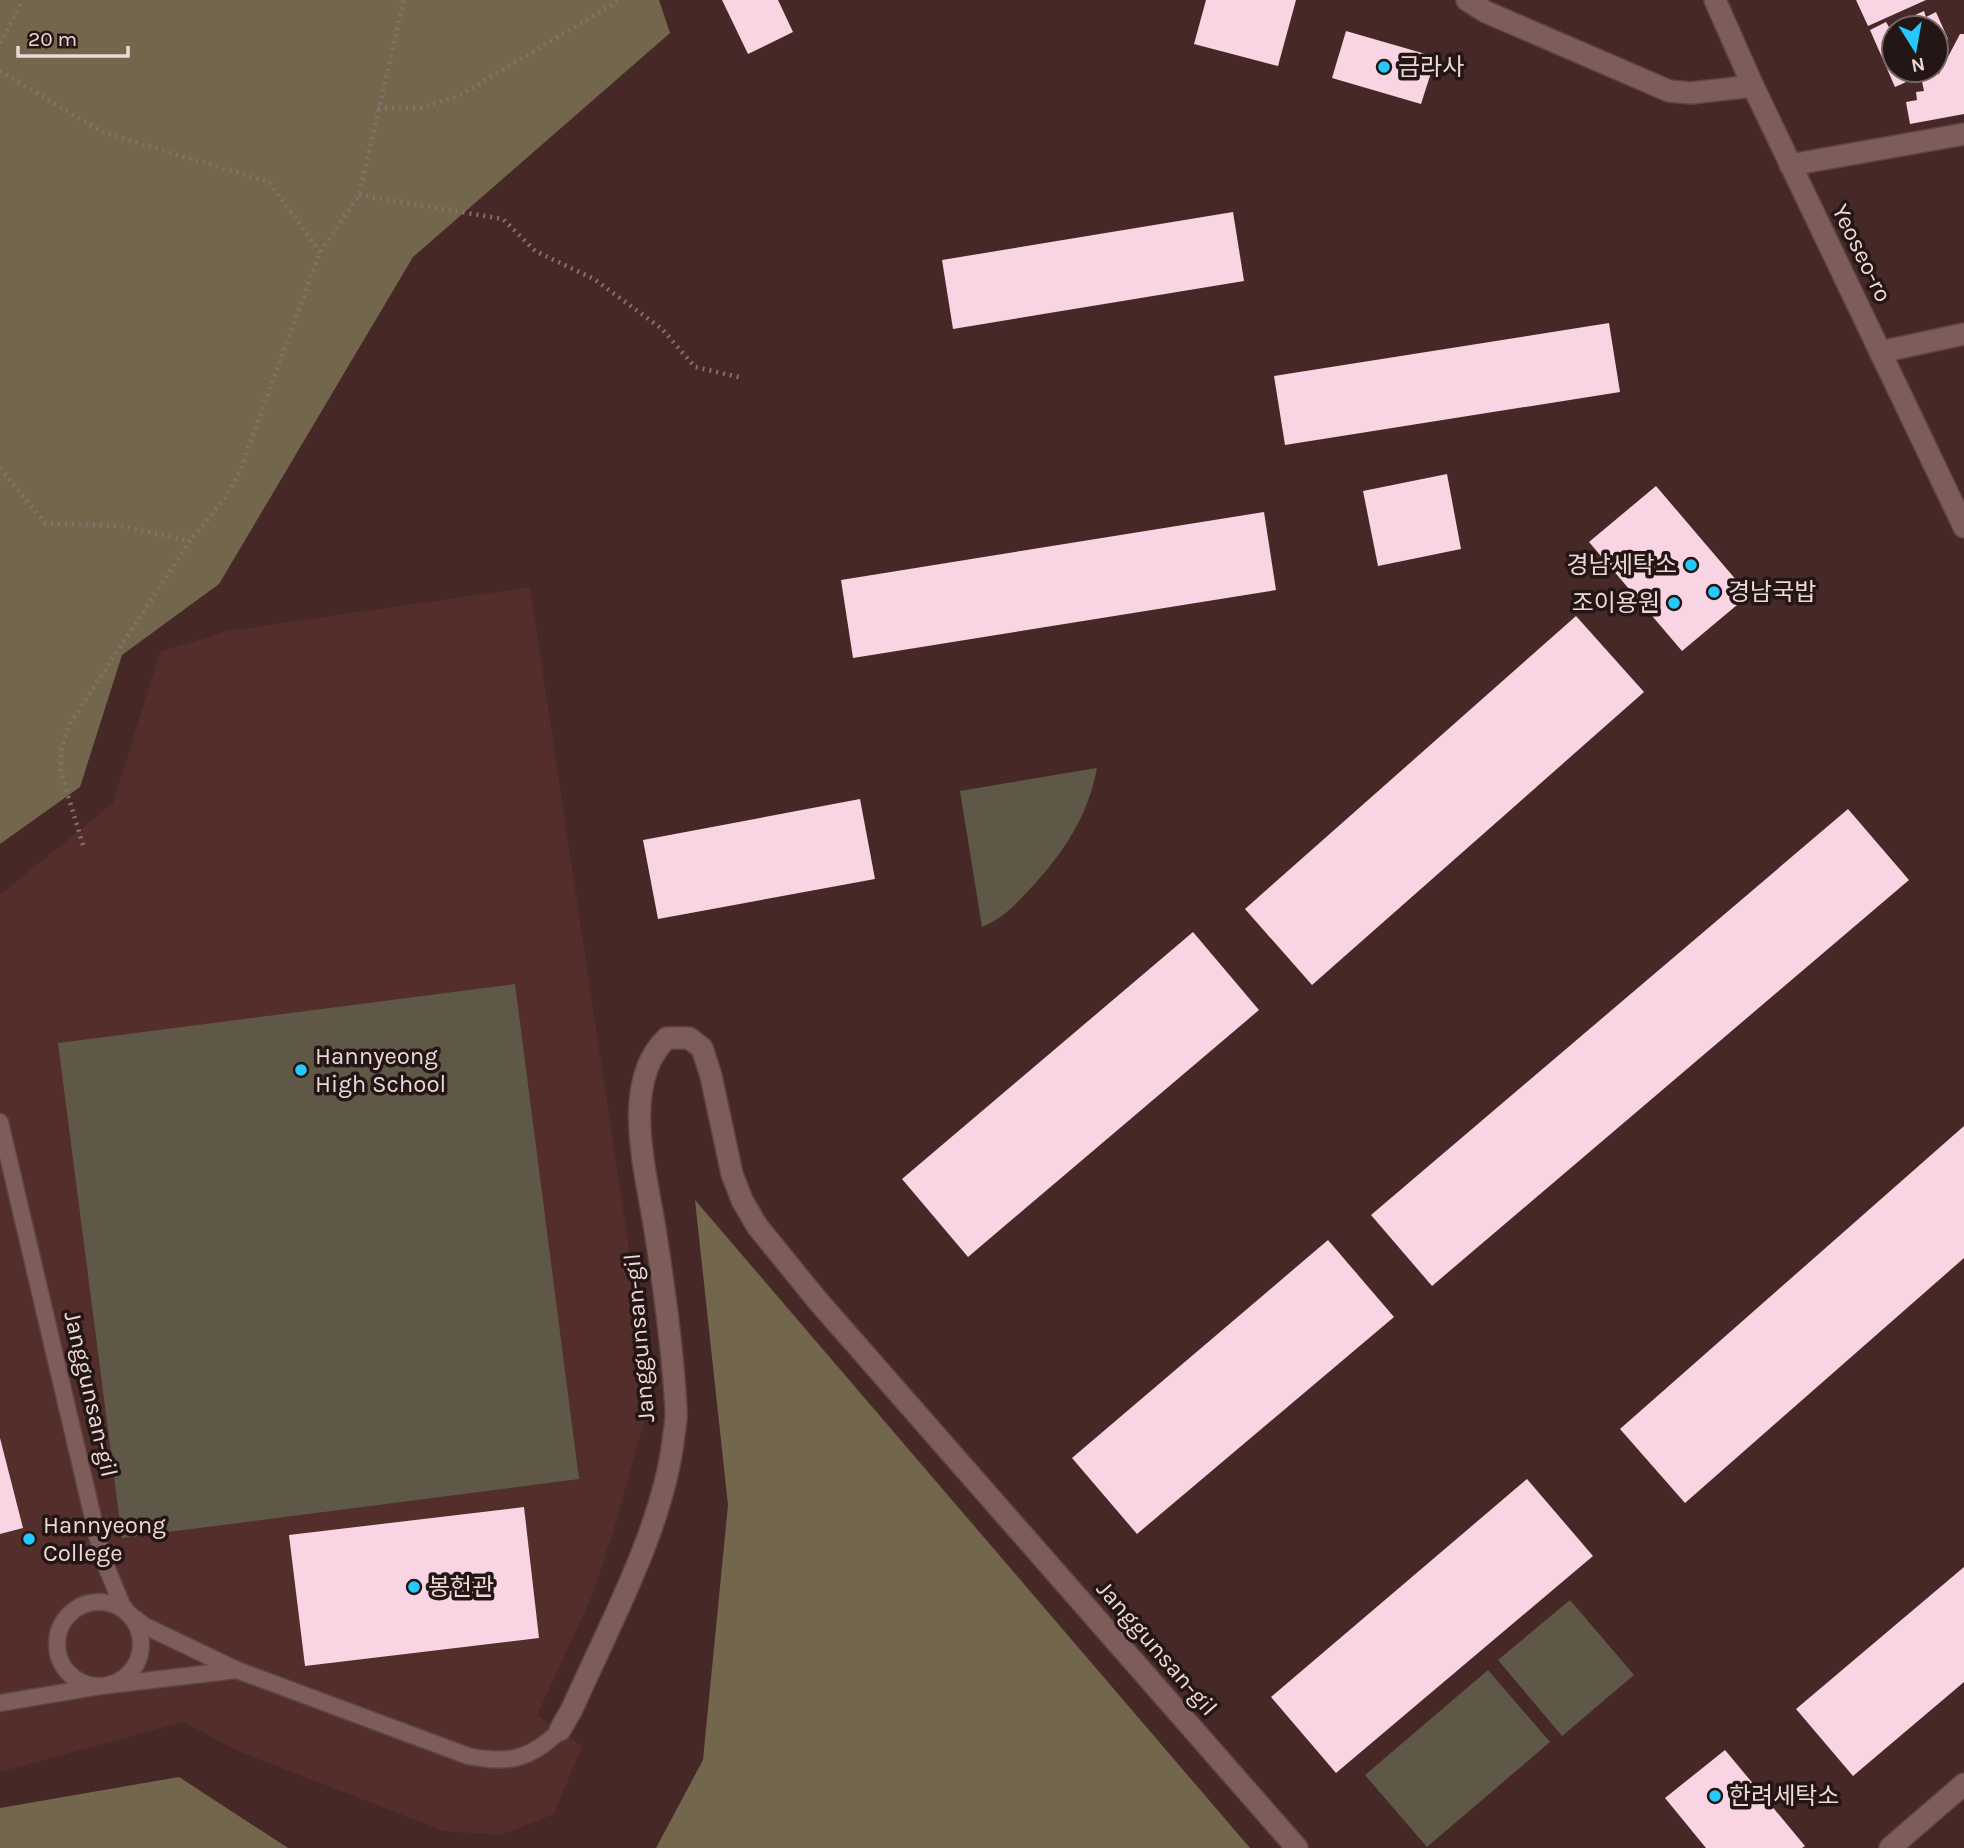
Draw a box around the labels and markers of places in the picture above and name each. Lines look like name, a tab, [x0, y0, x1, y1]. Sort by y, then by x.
place label: 금라사	[1398, 53, 1464, 81]
marker: 금라사	[1376, 59, 1392, 75]
place label: 경남세탁소	[1567, 551, 1677, 579]
marker: 경남세탁소	[1683, 557, 1699, 573]
place label: 경남국밥	[1728, 578, 1816, 606]
marker: 경남국밥	[1706, 584, 1722, 600]
place label: 조이용원	[1572, 589, 1660, 617]
marker: 조이용원	[1666, 595, 1682, 611]
place label: Hannyeong High School	[315, 1042, 446, 1098]
marker: Hannyeong High School	[293, 1062, 309, 1078]
place label: Hannyeong College	[43, 1511, 166, 1567]
marker: Hannyeong College	[21, 1531, 37, 1547]
place label: 봉헌관	[428, 1573, 494, 1601]
marker: 봉헌관	[406, 1579, 422, 1595]
place label: 한려세탁소	[1729, 1782, 1839, 1810]
marker: 한려세탁소	[1707, 1788, 1723, 1804]

